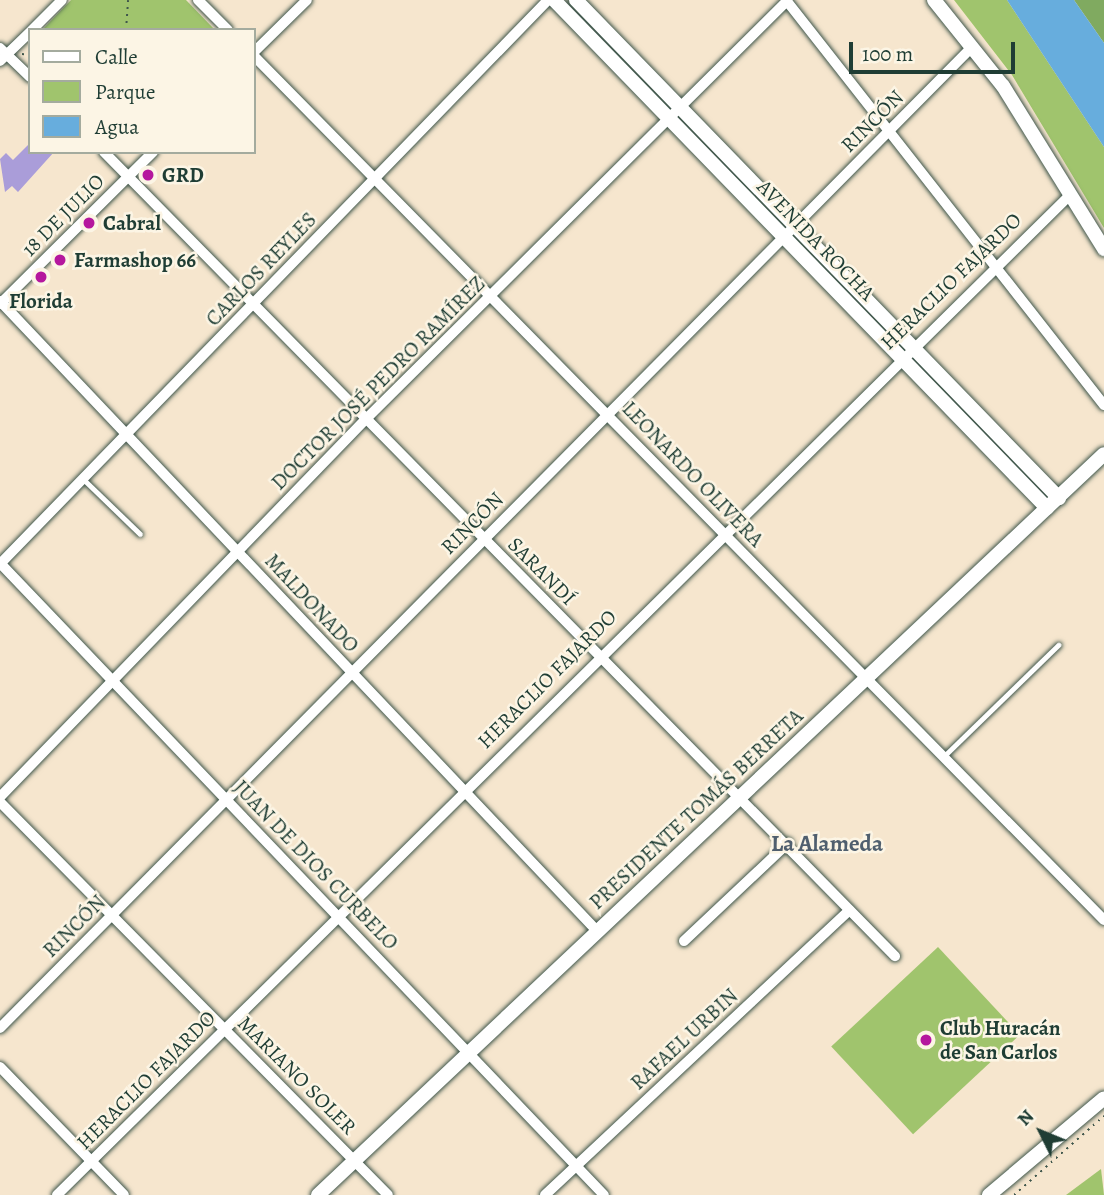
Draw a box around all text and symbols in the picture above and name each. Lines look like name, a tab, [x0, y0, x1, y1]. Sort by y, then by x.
legend	[28, 28, 256, 154]
scale bar	[852, 28, 1018, 72]
text: 100 m	[862, 40, 913, 68]
text: Calle	[95, 43, 138, 71]
text: Parque	[95, 78, 155, 106]
street label: RINCÓN	[836, 85, 908, 157]
text: Agua	[95, 113, 139, 141]
place label: GRD	[162, 162, 204, 188]
marker: GRD	[140, 167, 156, 183]
street label: 18 DE JULIO	[16, 168, 110, 262]
street label: AVENIDA ROCHA	[752, 174, 880, 306]
street label: CARLOS REYLES	[200, 207, 322, 331]
street label: HERACLIO FAJARDO	[875, 207, 1027, 355]
place label: Cabral	[103, 210, 161, 236]
marker: Cabral	[81, 215, 97, 231]
place label: Farmashop 66	[74, 247, 196, 273]
marker: Farmashop 66	[52, 252, 68, 268]
marker: Florida	[33, 269, 49, 285]
street label: DOCTOR JOSÉ PEDRO RAMÍREZ	[266, 271, 490, 495]
place label: Florida	[9, 288, 73, 314]
street label: LEONARDO OLIVERA	[617, 396, 769, 552]
street label: RINCÓN	[436, 487, 508, 559]
street label: SARANDÍ	[503, 532, 581, 610]
street label: MALDONADO	[260, 548, 364, 658]
street label: HERACLIO FAJARDO	[472, 604, 622, 754]
street label: PRESIDENTE TOMÁS BERRETA	[584, 703, 808, 915]
street label: JUAN DE DIOS CURBELO	[228, 775, 404, 955]
district label: La Alameda	[771, 830, 883, 858]
street label: RINCÓN	[38, 890, 110, 962]
street label: RAFAEL URBIN	[625, 983, 743, 1095]
street label: HERACLIO FAJARDO	[71, 1005, 221, 1155]
street label: MARIANO SOLER	[232, 1010, 362, 1140]
place label: Club Huracán de San Carlos	[940, 1015, 1061, 1065]
marker: Club Huracán de San Carlos	[918, 1032, 934, 1048]
north arrow	[1006, 1097, 1076, 1167]
text: N	[1011, 1104, 1040, 1132]

